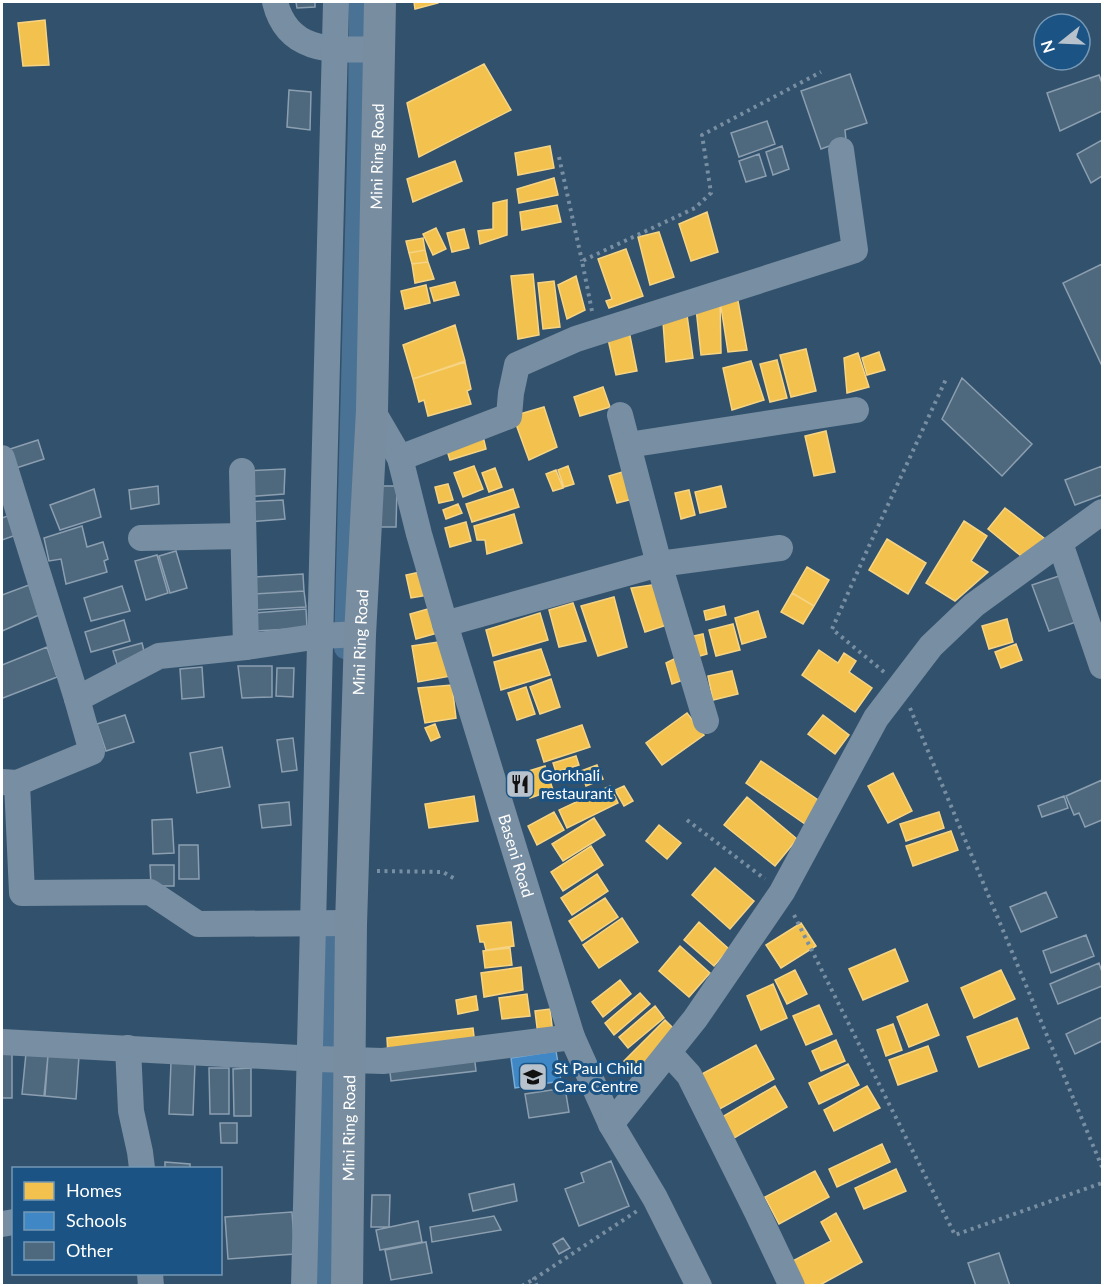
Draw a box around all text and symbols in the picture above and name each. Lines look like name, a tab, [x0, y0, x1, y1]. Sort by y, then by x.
north arrow	[1032, 12, 1092, 72]
text: N	[1036, 38, 1058, 56]
street label: Mini Ring Road	[366, 103, 387, 210]
street label: Mini Ring Road	[348, 589, 371, 695]
place label: Gorkhali restaurant	[541, 765, 613, 802]
restaurant icon: Gorkhali restaurant	[504, 768, 536, 800]
street label: Baseni Road	[495, 812, 538, 899]
place label: St Paul Child Care Centre	[554, 1058, 642, 1095]
school or university icon: St Paul Child Care Centre	[517, 1061, 549, 1093]
street label: Mini Ring Road	[338, 1075, 358, 1181]
legend	[12, 1167, 222, 1275]
text: Homes	[66, 1179, 122, 1201]
text: Schools	[66, 1209, 127, 1231]
text: Other	[66, 1239, 113, 1261]

